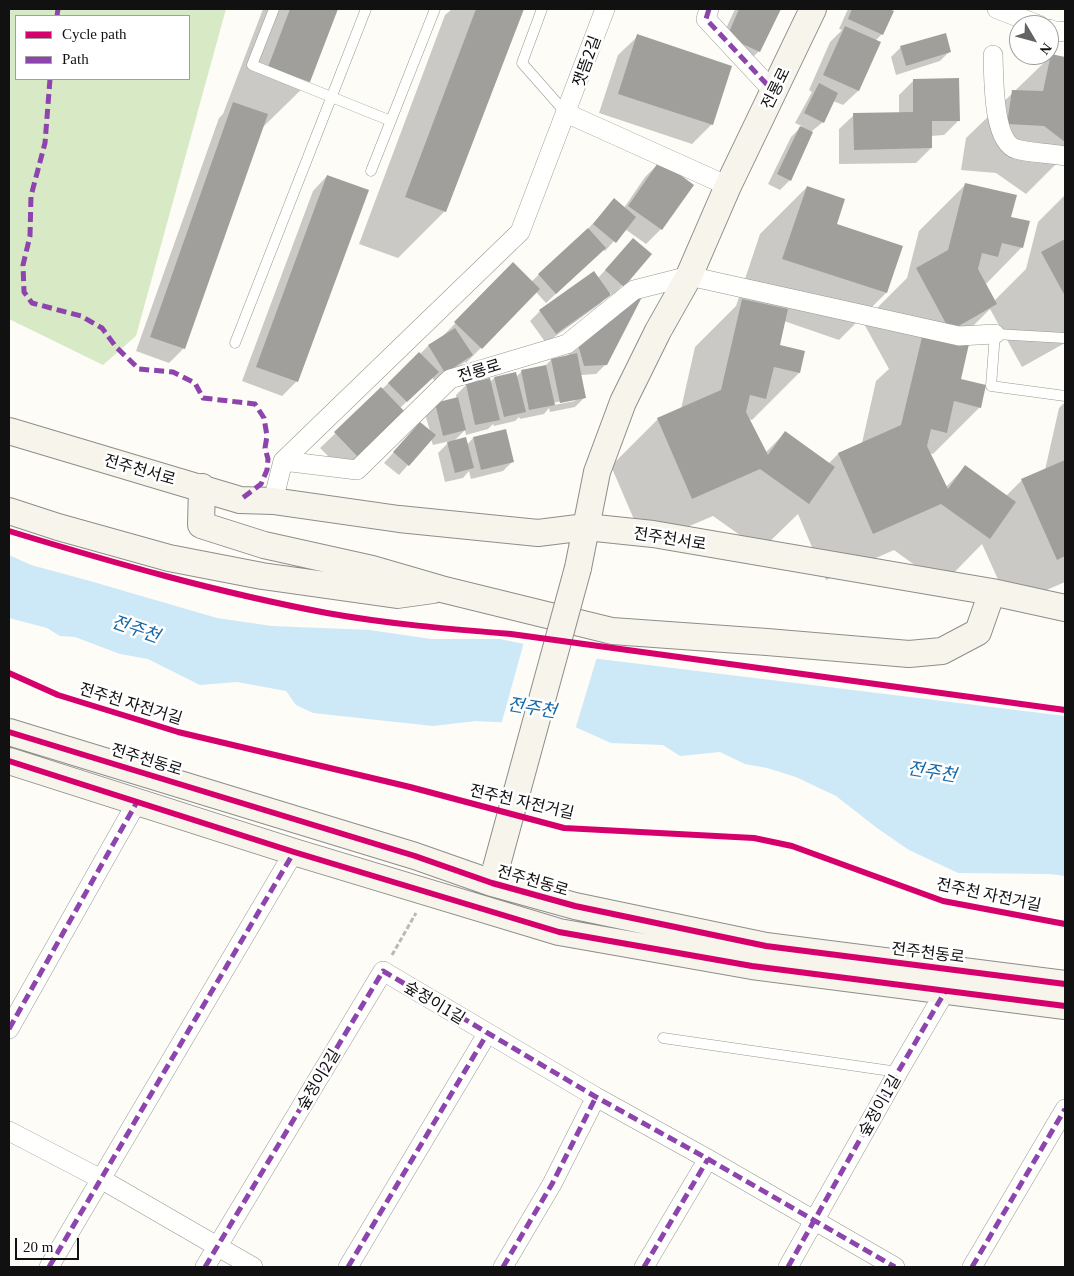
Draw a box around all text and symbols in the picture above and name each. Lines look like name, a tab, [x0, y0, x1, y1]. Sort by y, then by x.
legend	[15, 15, 190, 80]
north arrow	[1009, 15, 1059, 65]
text: Cycle path	[62, 26, 127, 42]
street label: 잿뜸2길	[568, 33, 604, 89]
text: N	[1037, 40, 1055, 57]
text: Path	[62, 51, 89, 67]
street label: 전룡로	[757, 64, 793, 112]
street label: 전룡로	[455, 354, 503, 386]
street label: 전주천서로	[102, 450, 178, 488]
street label: 전주천서로	[632, 523, 708, 553]
water label: 전주천	[109, 610, 163, 646]
street label: 전주천 자전거길	[77, 678, 185, 728]
water label: 전주천	[506, 692, 558, 722]
street label: 전주천동로	[109, 739, 185, 779]
water label: 전주천	[906, 756, 958, 786]
street label: 전주천 자전거길	[468, 780, 576, 822]
street label: 전주천동로	[495, 861, 571, 899]
street label: 전주천 자전거길	[935, 874, 1043, 914]
street label: 전주천동로	[890, 938, 966, 966]
street label: 숲정이1길	[401, 976, 469, 1028]
street label: 숲정이2길	[292, 1045, 344, 1113]
street label: 숲정이1길	[854, 1071, 904, 1139]
scale bar	[18, 1228, 81, 1260]
text: 20 m	[23, 1239, 53, 1255]

